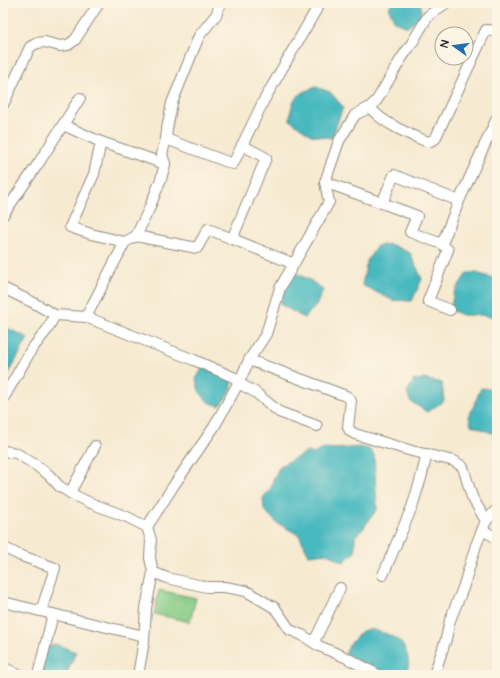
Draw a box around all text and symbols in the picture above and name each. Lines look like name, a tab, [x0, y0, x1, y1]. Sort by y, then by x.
north arrow	[434, 26, 474, 66]
text: N	[437, 38, 453, 49]

